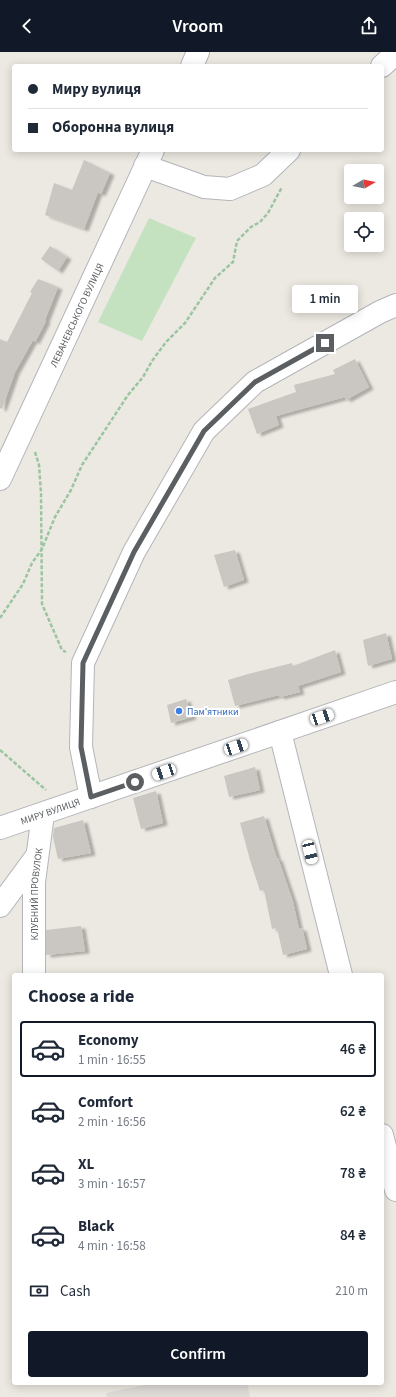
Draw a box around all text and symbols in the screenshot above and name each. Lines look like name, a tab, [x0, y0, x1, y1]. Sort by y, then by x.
text: Vroom	[173, 14, 223, 39]
icon: back	[16, 15, 38, 37]
icon: share	[358, 15, 380, 37]
text: Миру вулиця	[52, 79, 141, 100]
text: Оборонна вулиця	[52, 117, 174, 138]
north arrow	[344, 164, 384, 204]
map controls	[344, 164, 384, 252]
button: locate	[344, 212, 384, 252]
street label: ЛЕВАНЕВСЬКОГО ВУЛИЦЯ	[47, 261, 107, 370]
callout: 1 min	[292, 285, 358, 313]
text: 1 min	[310, 290, 340, 308]
route end	[316, 334, 334, 352]
place label: Пам'ятники	[187, 705, 239, 719]
marker: Пам'ятники	[174, 706, 184, 716]
car	[309, 707, 335, 727]
car	[223, 737, 249, 757]
car	[151, 762, 177, 782]
route start	[126, 773, 144, 791]
street label: МИРУ ВУЛИЦЯ	[19, 795, 82, 828]
car	[301, 839, 319, 865]
street label: КЛУБНИЙ ПРОВУЛОК	[28, 847, 46, 940]
text: Choose a ride	[28, 984, 134, 1009]
text: Economy	[78, 1030, 139, 1051]
icon: car	[30, 1031, 66, 1067]
text: 46 ₴	[340, 1039, 366, 1060]
text: 1 min · 16:55	[78, 1051, 146, 1069]
text: Comfort	[78, 1092, 133, 1113]
icon: car	[30, 1093, 66, 1129]
text: 62 ₴	[340, 1101, 366, 1122]
text: 2 min · 16:56	[78, 1113, 146, 1131]
text: XL	[78, 1154, 94, 1175]
icon: car	[30, 1155, 66, 1191]
text: 78 ₴	[340, 1163, 366, 1184]
text: 3 min · 16:57	[78, 1175, 146, 1193]
text: Black	[78, 1216, 115, 1237]
icon: car	[30, 1217, 66, 1253]
text: 84 ₴	[340, 1225, 366, 1246]
text: 4 min · 16:58	[78, 1237, 146, 1255]
icon: cash	[28, 1280, 50, 1302]
text: Cash	[60, 1281, 91, 1302]
text: 210 m	[335, 1282, 368, 1300]
button: Confirm	[28, 1331, 368, 1377]

